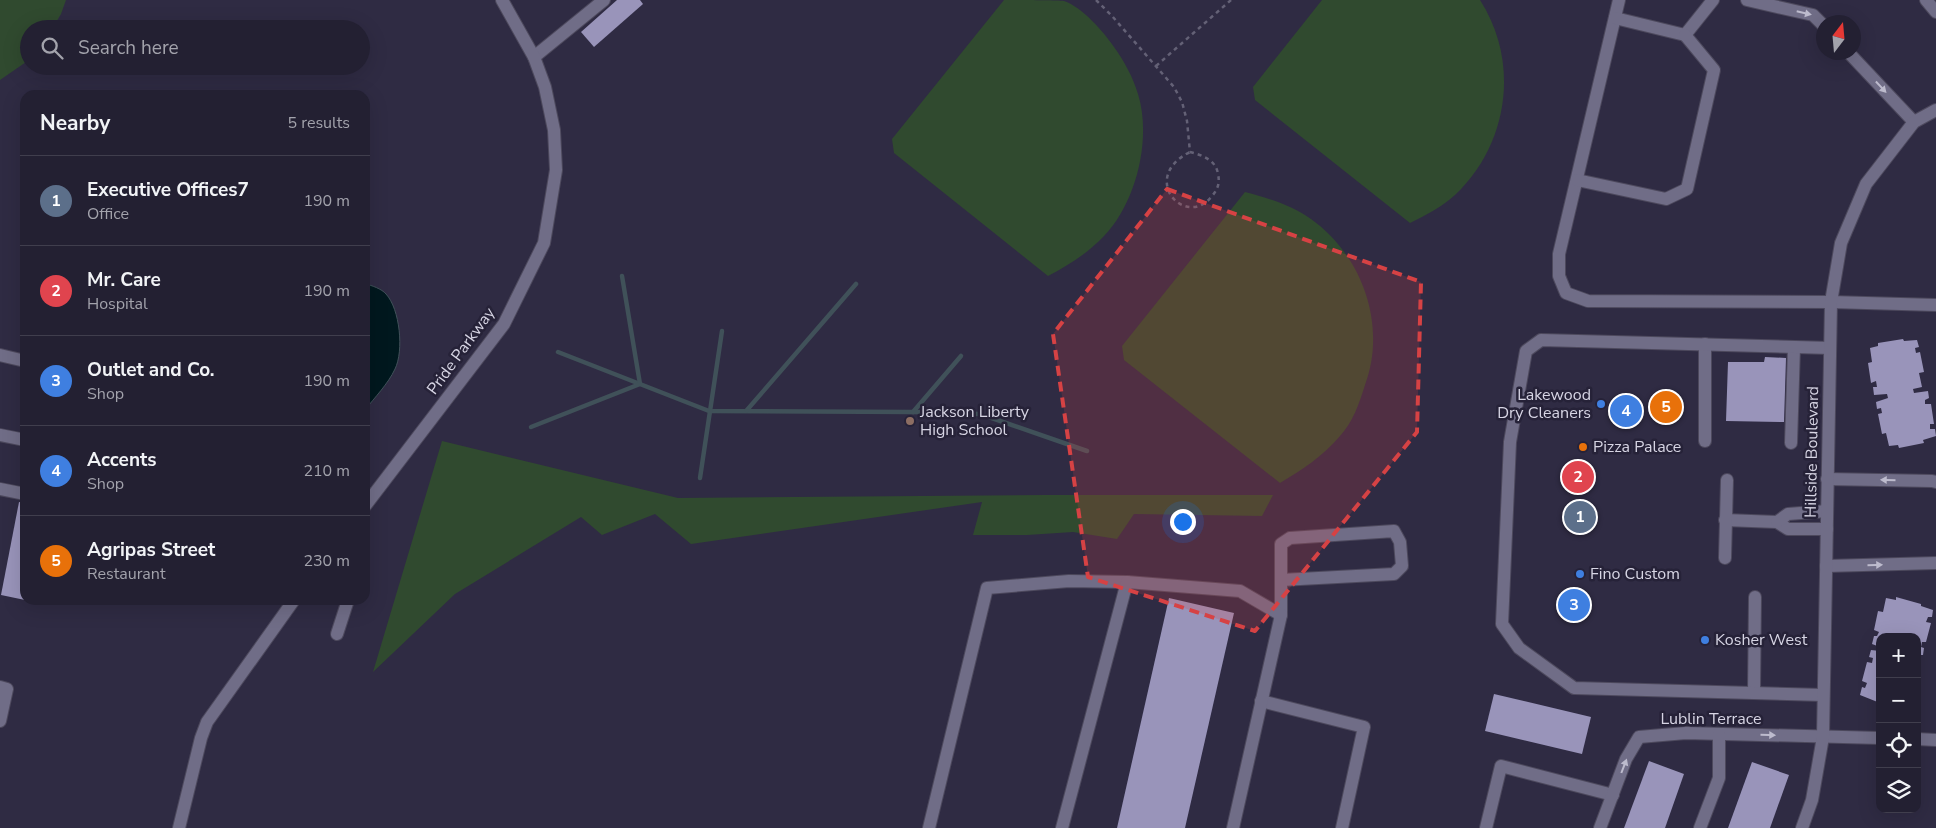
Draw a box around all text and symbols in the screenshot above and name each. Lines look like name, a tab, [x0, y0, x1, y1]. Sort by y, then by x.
one-way arrow	[1797, 9, 1812, 17]
north arrow	[1816, 15, 1861, 60]
search box	[20, 20, 370, 75]
icon: search	[38, 34, 66, 62]
text: Search here	[78, 35, 179, 61]
one-way arrow	[1875, 81, 1887, 93]
text: Nearby	[40, 109, 110, 137]
text: 5 results	[288, 112, 350, 134]
text: Executive Offices7	[87, 177, 249, 203]
text: 1	[51, 190, 61, 212]
text: 190 m	[303, 190, 350, 212]
text: Office	[87, 203, 129, 225]
text: Mr. Care	[87, 267, 161, 293]
text: 2	[51, 280, 61, 302]
text: 190 m	[303, 280, 350, 302]
text: Hospital	[87, 293, 148, 315]
street label: Pride Parkway	[422, 302, 501, 399]
text: Outlet and Co.	[87, 357, 214, 383]
text: 3	[51, 370, 61, 392]
text: 190 m	[303, 370, 350, 392]
text: Shop	[87, 383, 124, 405]
place label: Lakewood Dry Cleaners	[1497, 384, 1591, 424]
street label: Hillside Boulevard	[1800, 386, 1824, 518]
pin: 5	[1650, 388, 1682, 426]
pin: 4	[1610, 392, 1642, 430]
marker: Lakewood Dry Cleaners	[1595, 398, 1607, 410]
place label: Jackson Liberty High School	[919, 401, 1030, 441]
marker: Jackson Liberty High School	[904, 415, 916, 427]
place label: Pizza Palace	[1593, 436, 1681, 458]
marker: Pizza Palace	[1577, 441, 1589, 453]
text: Accents	[87, 447, 157, 473]
pin: 2	[1562, 458, 1594, 496]
text: 4	[51, 460, 61, 482]
text: 210 m	[303, 460, 350, 482]
text: Shop	[87, 473, 124, 495]
one-way arrow	[1879, 476, 1895, 484]
pin: 1	[1564, 498, 1596, 536]
your location	[1170, 509, 1196, 535]
text: Agripas Street	[87, 537, 215, 563]
text: 5	[51, 550, 61, 572]
text: 230 m	[303, 550, 350, 572]
one-way arrow	[1867, 561, 1883, 569]
text: Restaurant	[87, 563, 166, 585]
place label: Fino Custom	[1590, 563, 1680, 585]
marker: Fino Custom	[1574, 568, 1586, 580]
pin: 3	[1558, 586, 1590, 624]
place label: Kosher West	[1715, 629, 1808, 651]
map controls	[1876, 633, 1921, 813]
button: +	[1876, 633, 1921, 678]
marker: Kosher West	[1699, 634, 1711, 646]
button: −	[1876, 678, 1921, 723]
street label: Lublin Terrace	[1660, 708, 1762, 730]
button: locate	[1876, 723, 1921, 768]
one-way arrow	[1761, 732, 1777, 740]
one-way arrow	[1620, 758, 1628, 773]
button: layers	[1876, 768, 1921, 813]

